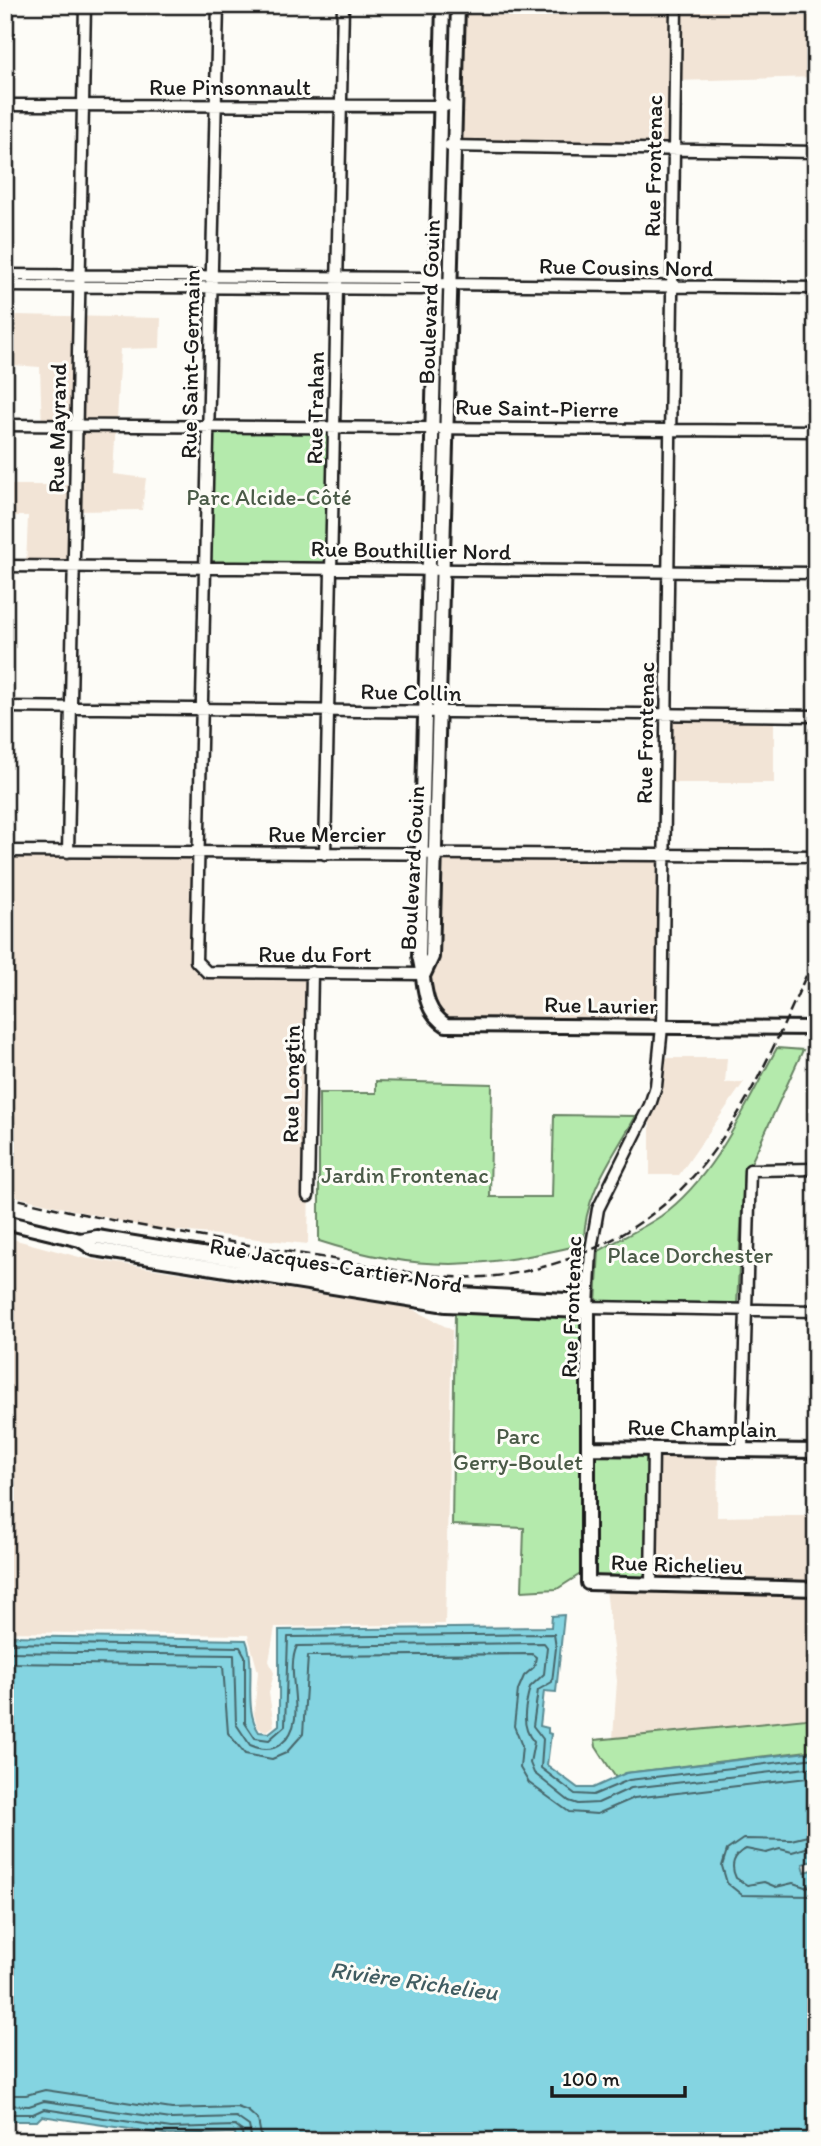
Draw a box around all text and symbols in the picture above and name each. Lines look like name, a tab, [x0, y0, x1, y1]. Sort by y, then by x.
street label: Rue Pinsonnault	[149, 73, 311, 101]
street label: Rue Frontenac	[638, 95, 668, 237]
street label: Boulevard Gouin	[412, 219, 446, 385]
street label: Rue Cousins Nord	[539, 251, 713, 283]
street label: Rue Saint-Germain	[174, 269, 206, 459]
street label: Rue Trahan	[300, 351, 330, 465]
street label: Rue Mayrand	[42, 362, 72, 493]
street label: Rue Saint-Pierre	[455, 393, 619, 423]
park label: Parc Alcide-Côté	[186, 483, 352, 511]
street label: Rue Bouthillier Nord	[310, 534, 512, 566]
street label: Rue Frontenac	[630, 662, 660, 804]
street label: Rue Collin	[360, 677, 462, 707]
street label: Boulevard Gouin	[394, 785, 430, 951]
street label: Rue Mercier	[268, 820, 386, 848]
street label: Rue du Fort	[258, 940, 372, 968]
street label: Rue Laurier	[544, 990, 658, 1020]
street label: Rue Longtin	[276, 1025, 306, 1143]
park label: Jardin Frontenac	[321, 1161, 489, 1189]
street label: Rue Jacques-Cartier Nord	[208, 1231, 464, 1299]
street label: Rue Frontenac	[555, 1236, 587, 1378]
park label: Place Dorchester	[607, 1241, 773, 1269]
street label: Rue Champlain	[627, 1413, 777, 1443]
park label: Parc Gerry-Boulet	[453, 1422, 583, 1476]
street label: Rue Richelieu	[610, 1548, 744, 1580]
water label: Rivière Richelieu	[328, 1954, 501, 2007]
scale bar	[552, 2055, 684, 2099]
text: 100 m	[562, 2066, 620, 2091]

